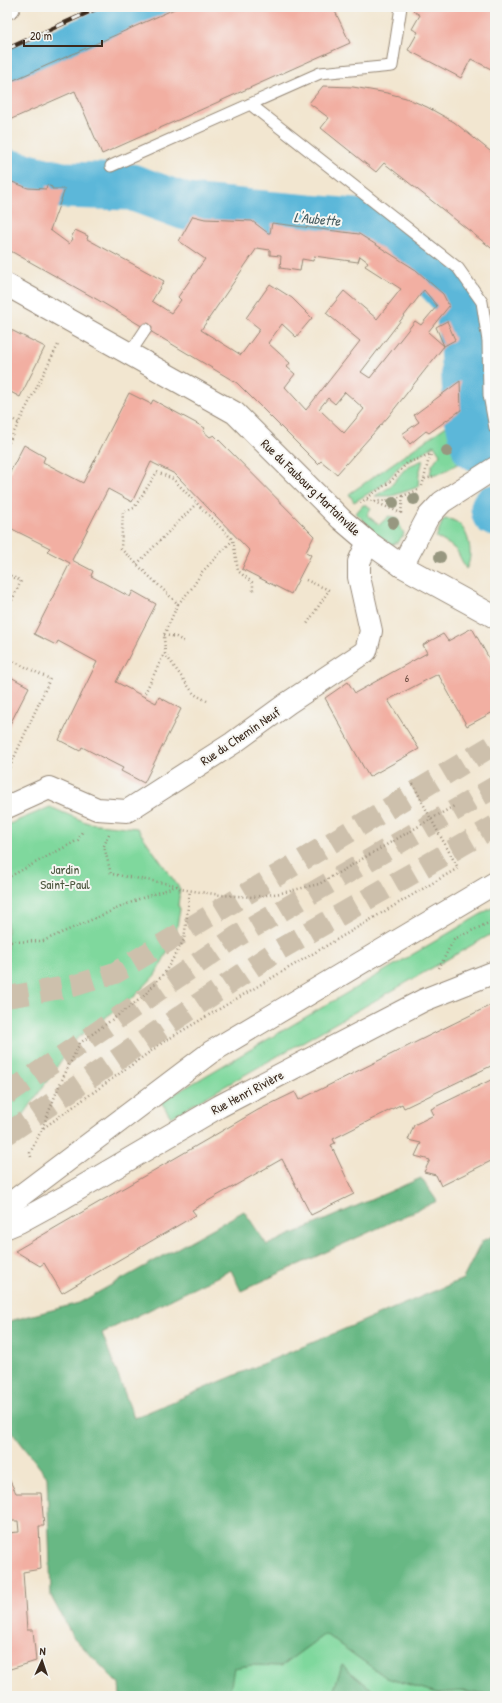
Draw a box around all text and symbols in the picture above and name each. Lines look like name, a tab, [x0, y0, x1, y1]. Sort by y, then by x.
scale bar	[24, 22, 102, 48]
text: 20 m	[30, 27, 52, 44]
water label: L'Aubette	[293, 207, 342, 230]
street label: Rue du Faubourg Martainville	[257, 435, 365, 539]
house number: 6	[405, 671, 410, 685]
street label: Rue du Chemin Neuf	[196, 702, 284, 769]
park label: Jardin Saint-Paul	[40, 860, 90, 893]
street label: Rue Henri Rivière	[208, 1065, 286, 1119]
north arrow	[22, 1641, 62, 1681]
text: N	[39, 1644, 46, 1658]

